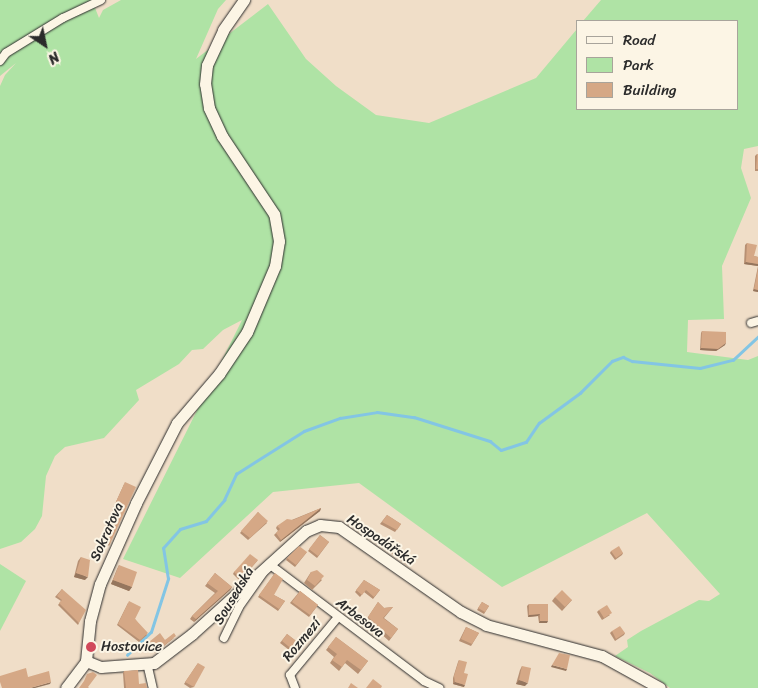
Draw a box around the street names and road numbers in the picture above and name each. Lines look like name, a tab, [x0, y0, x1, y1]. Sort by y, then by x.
street label: Sokratova	[87, 500, 127, 564]
street label: Hospodářská	[344, 511, 418, 569]
street label: Sousedská	[210, 564, 258, 628]
street label: Arbesova	[333, 594, 387, 642]
street label: Rozmezí	[279, 615, 325, 665]

